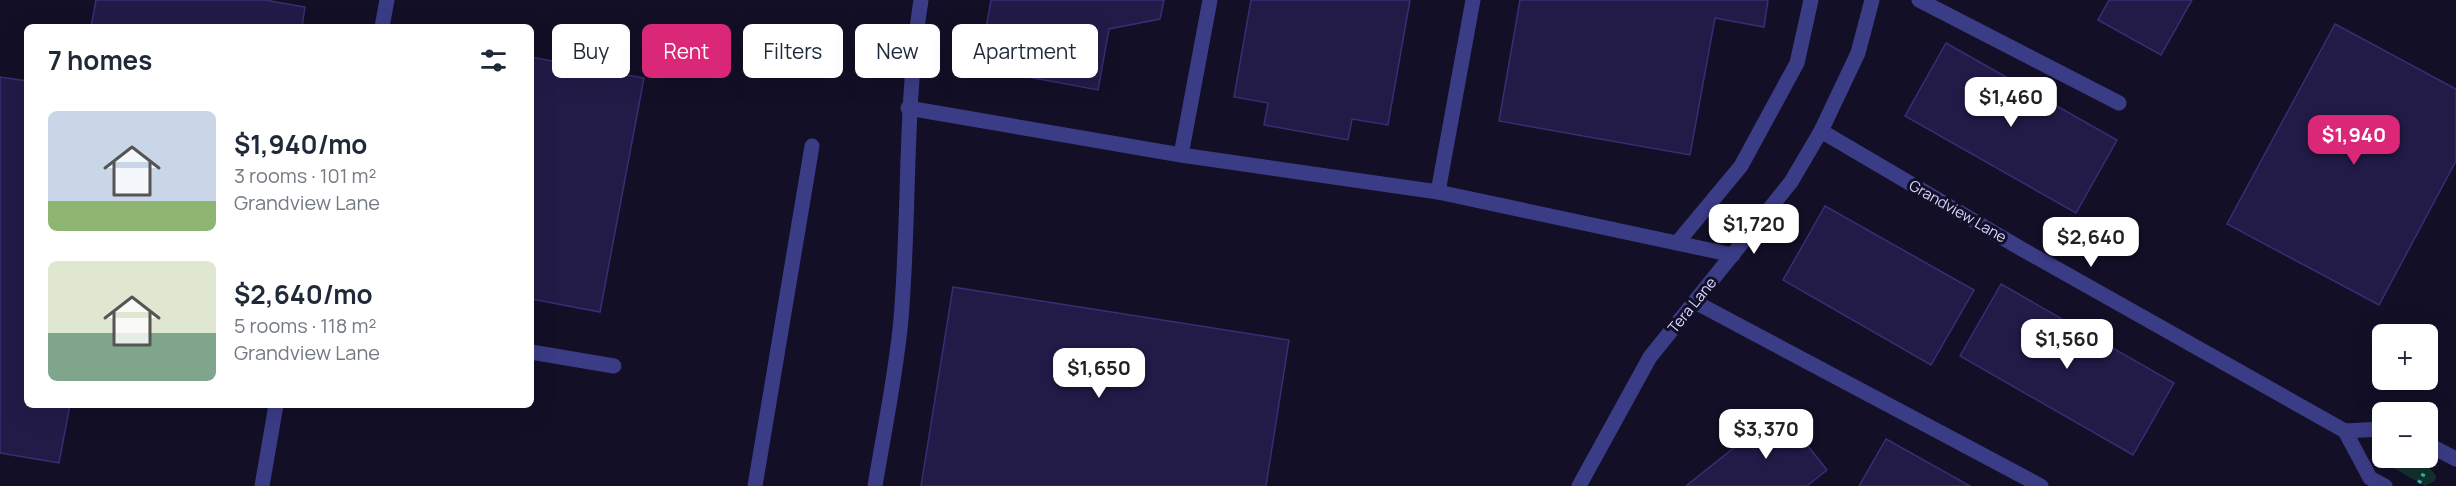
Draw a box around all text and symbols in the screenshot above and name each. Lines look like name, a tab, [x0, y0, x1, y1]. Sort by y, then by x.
chip: Buy	[552, 24, 630, 78]
chip: Rent	[642, 24, 731, 78]
chip: Filters	[743, 24, 843, 78]
chip: New	[855, 24, 940, 78]
chip: Apartment	[952, 24, 1098, 78]
text: 7 homes	[48, 42, 152, 78]
icon: filters	[477, 44, 510, 77]
pin: $1,460	[1962, 77, 2060, 128]
text: $1,460	[1979, 83, 2043, 110]
pin: $1,940	[2305, 115, 2403, 166]
text: $1,940	[2322, 121, 2386, 148]
text: $1,940/mo	[234, 126, 367, 162]
icon: home	[96, 135, 168, 207]
text: 3 rooms · 101 m²	[234, 162, 376, 189]
street label: Grandview Lane	[1905, 175, 2011, 248]
text: Grandview Lane	[234, 189, 380, 216]
pin: $1,720	[1705, 204, 1803, 255]
text: $1,720	[1723, 210, 1785, 237]
pin: $2,640	[2042, 217, 2140, 268]
text: $2,640	[2057, 223, 2125, 250]
street label: Tera Lane	[1663, 272, 1721, 337]
text: $2,640/mo	[234, 276, 373, 312]
icon: home	[96, 285, 168, 357]
text: 5 rooms · 118 m²	[234, 312, 376, 339]
pin: $1,560	[2018, 319, 2116, 370]
map controls	[2372, 324, 2438, 468]
button: +	[2372, 324, 2438, 390]
text: $1,560	[2035, 325, 2099, 352]
text: Grandview Lane	[234, 339, 380, 366]
pin: $1,650	[1050, 348, 1148, 399]
text: $1,650	[1067, 354, 1131, 381]
button: −	[2372, 402, 2438, 468]
pin: $3,370	[1717, 409, 1815, 460]
text: $3,370	[1733, 415, 1799, 442]

